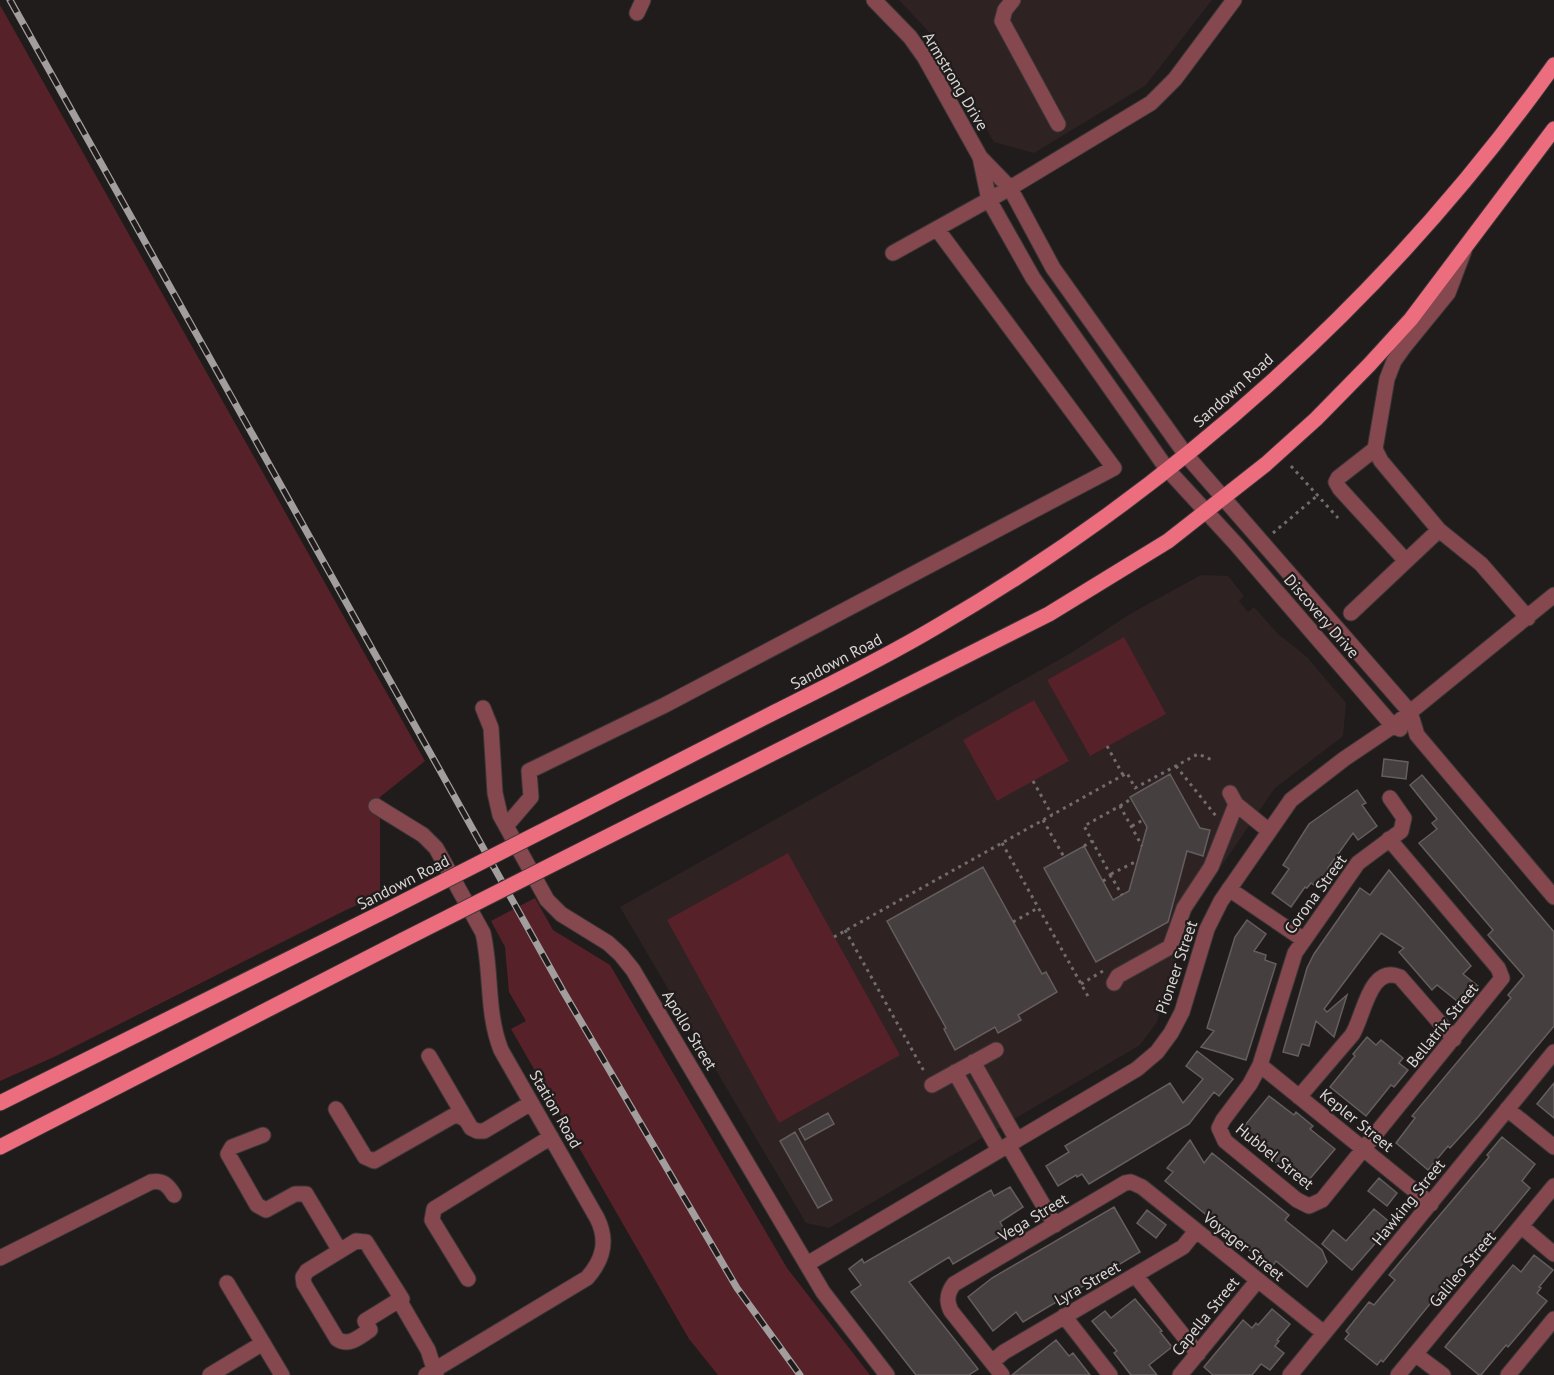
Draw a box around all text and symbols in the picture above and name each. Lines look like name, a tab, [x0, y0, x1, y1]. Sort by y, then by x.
street label: Armstrong Drive	[919, 28, 993, 134]
street label: Sandown Road	[1189, 349, 1277, 431]
street label: Discovery Drive	[1280, 570, 1364, 662]
street label: Sandown Road	[787, 628, 885, 694]
street label: Sandown Road	[354, 850, 452, 914]
street label: Corona Street	[1280, 850, 1351, 937]
street label: Pioneer Street	[1151, 917, 1201, 1016]
street label: Bellatrix Street	[1402, 978, 1482, 1071]
street label: Apollo Street	[658, 986, 722, 1074]
street label: Station Road	[526, 1066, 586, 1152]
street label: Kepler Street	[1316, 1084, 1398, 1156]
street label: Hubbel Street	[1232, 1118, 1318, 1194]
street label: Hawking Street	[1367, 1155, 1449, 1249]
street label: Vega Street	[994, 1188, 1072, 1246]
street label: Voyager Street	[1198, 1206, 1289, 1285]
street label: Galileo Street	[1424, 1227, 1500, 1311]
street label: Lyra Street	[1051, 1256, 1124, 1310]
street label: Capella Street	[1167, 1272, 1243, 1360]

